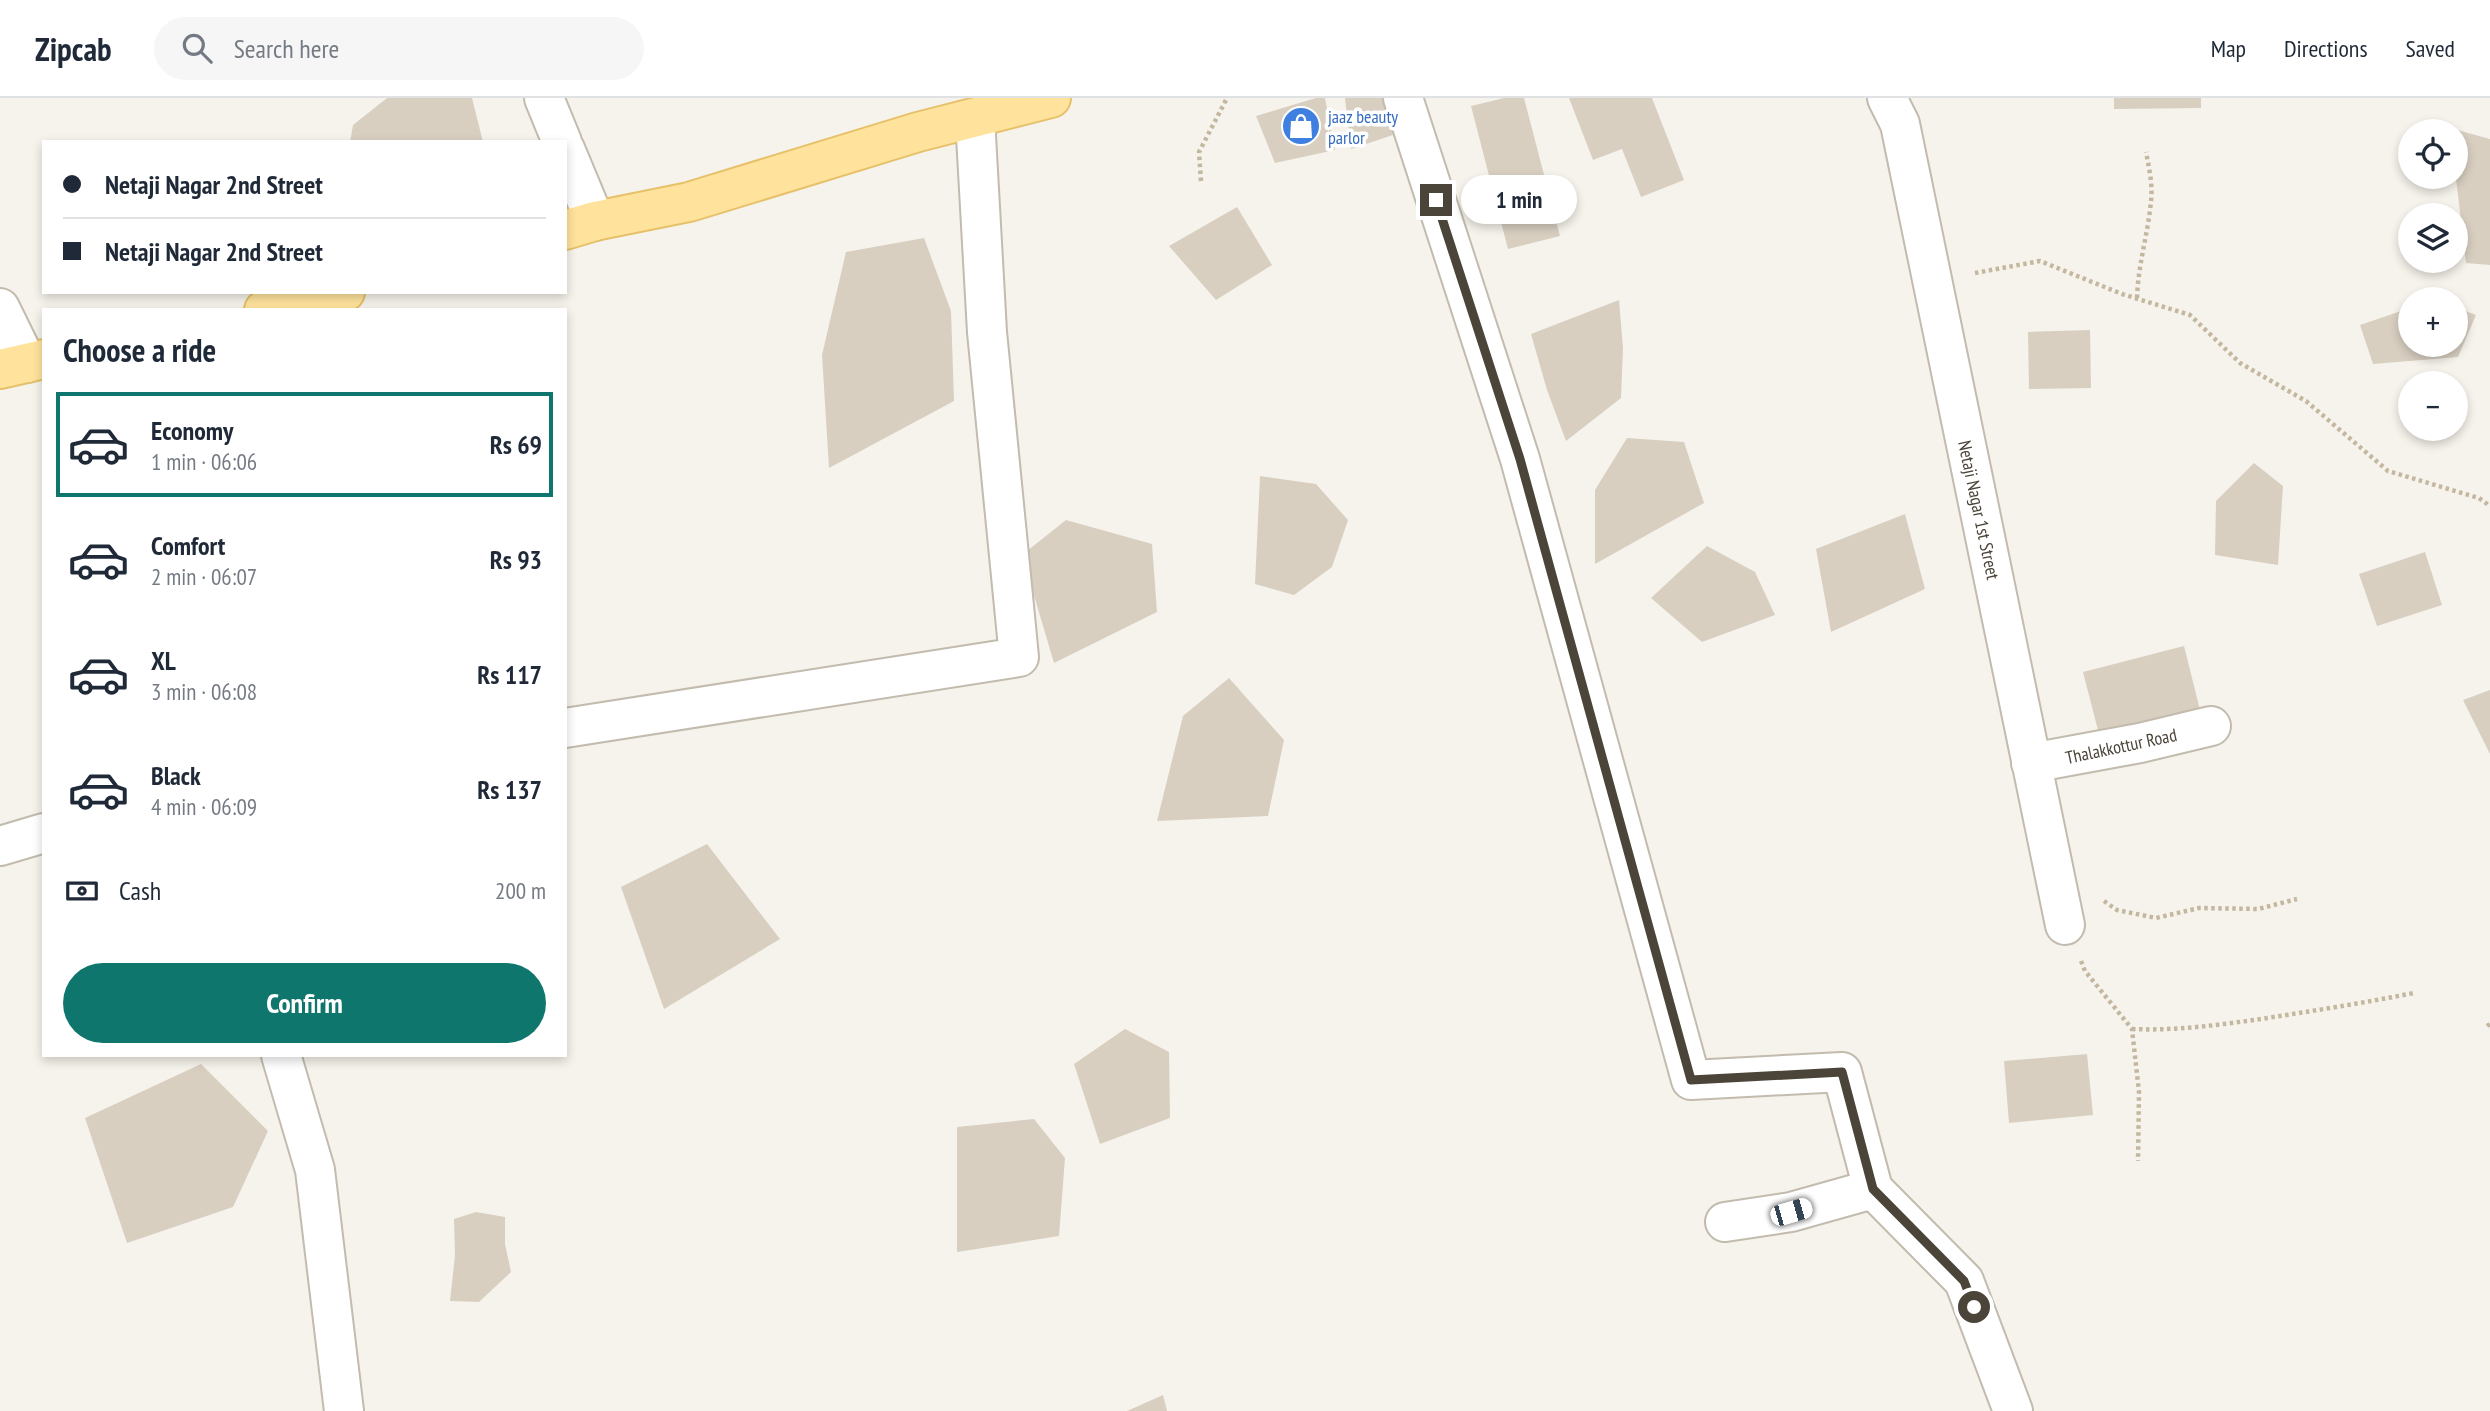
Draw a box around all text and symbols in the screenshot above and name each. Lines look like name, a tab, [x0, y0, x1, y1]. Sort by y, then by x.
search box	[154, 17, 644, 80]
text: Zipcab	[35, 27, 112, 70]
icon: search	[178, 29, 216, 67]
text: Search here	[234, 32, 339, 65]
text: Map	[2211, 33, 2246, 64]
text: Directions	[2284, 33, 2368, 64]
text: Saved	[2406, 33, 2455, 64]
shop icon: jaaz beauty parlor	[1280, 105, 1322, 147]
place label: jaaz beauty parlor	[1328, 105, 1398, 149]
map controls	[2398, 119, 2468, 441]
button: locate	[2398, 119, 2468, 189]
text: Netaji Nagar 2nd Street	[105, 168, 323, 201]
callout: 1 min	[1460, 176, 1576, 224]
route end	[1420, 184, 1452, 216]
text: 1 min	[1496, 185, 1542, 214]
button: layers	[2398, 203, 2468, 273]
text: Netaji Nagar 2nd Street	[105, 235, 323, 268]
button: +	[2398, 287, 2468, 357]
text: Choose a ride	[63, 329, 216, 371]
button: −	[2398, 371, 2468, 441]
icon: car	[67, 413, 130, 476]
text: Economy	[151, 414, 233, 447]
text: Rs 69	[490, 428, 542, 461]
street label: Netaji Nagar 1st Street	[1953, 438, 2005, 582]
text: 1 min · 06:06	[151, 447, 257, 476]
icon: car	[67, 528, 130, 591]
text: Comfort	[151, 529, 225, 562]
text: Rs 93	[490, 543, 542, 576]
text: 2 min · 06:07	[151, 562, 257, 591]
icon: car	[67, 643, 130, 706]
text: XL	[151, 644, 176, 677]
text: Rs 117	[477, 658, 542, 691]
text: 3 min · 06:08	[151, 677, 257, 706]
street label: Thalakkottur Road	[2063, 723, 2179, 769]
icon: car	[67, 758, 130, 821]
text: Black	[151, 759, 201, 792]
text: Rs 137	[477, 773, 542, 806]
text: 4 min · 06:09	[151, 792, 257, 821]
icon: cash	[63, 872, 101, 910]
text: Cash	[119, 874, 161, 907]
text: 200 m	[495, 876, 546, 905]
button: Confirm	[63, 963, 546, 1043]
car	[1768, 1196, 1815, 1228]
route start	[1958, 1291, 1990, 1323]

